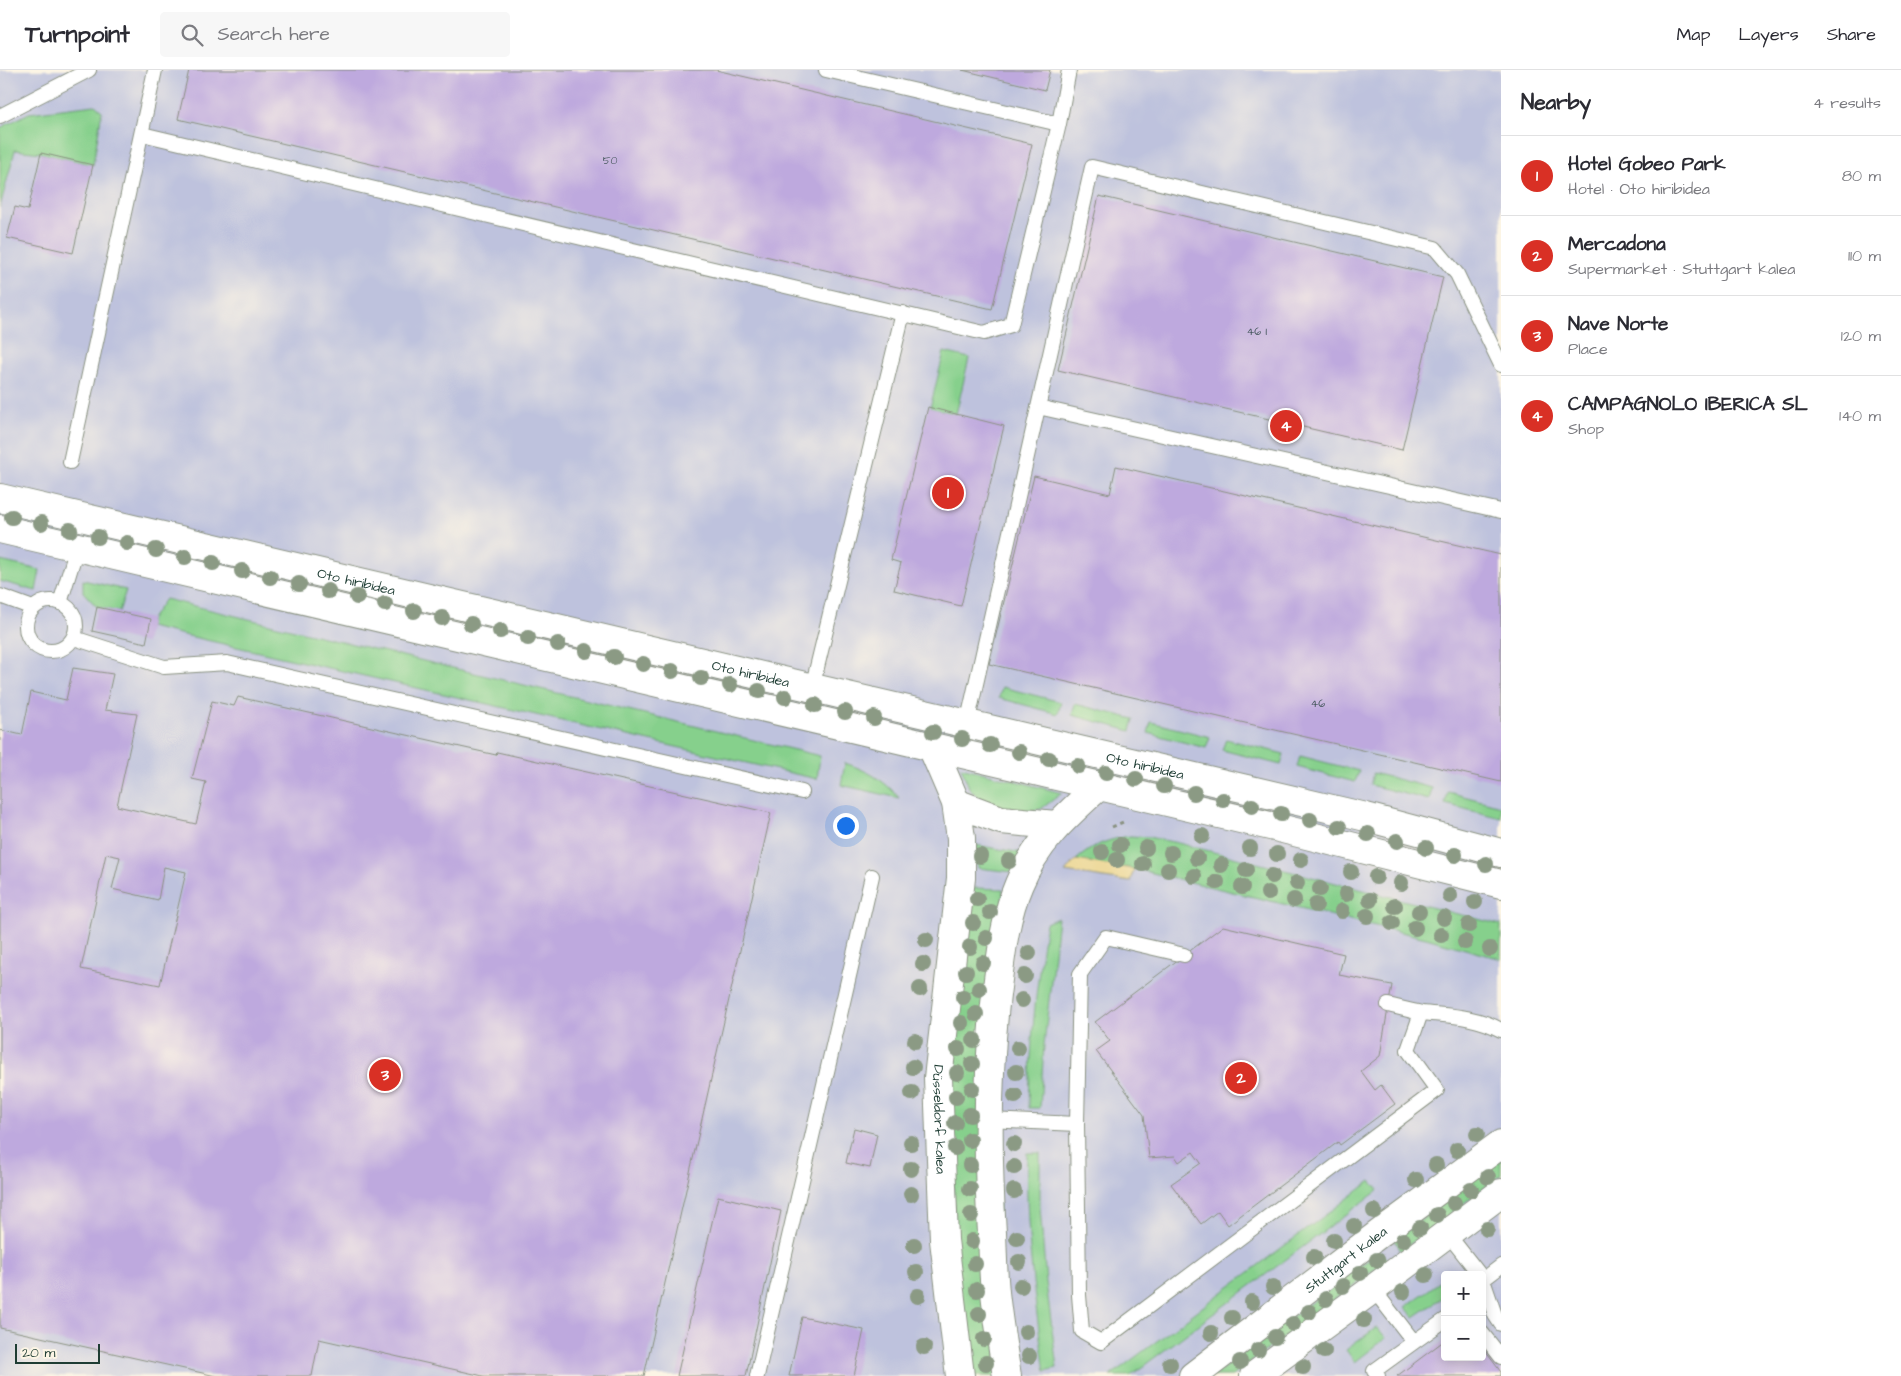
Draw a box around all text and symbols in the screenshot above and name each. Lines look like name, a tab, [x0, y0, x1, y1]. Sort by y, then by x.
search box	[160, 12, 510, 57]
text: Turnpoint	[25, 18, 130, 52]
icon: search	[178, 21, 206, 49]
text: Search here	[218, 21, 330, 48]
text: Map	[1676, 22, 1710, 47]
text: Layers	[1738, 22, 1799, 47]
text: Share	[1827, 22, 1876, 47]
text: Nearby	[1521, 88, 1591, 117]
text: 4 results	[1813, 92, 1881, 114]
text: Hotel Gobeo Park	[1568, 151, 1726, 178]
house number: 50	[603, 153, 617, 168]
text: 1	[1536, 165, 1538, 187]
text: 80 m	[1842, 165, 1881, 187]
text: Hotel · Oto hiribidea	[1568, 178, 1710, 200]
text: Mercadona	[1568, 231, 1666, 258]
text: 2	[1532, 245, 1542, 267]
text: 110 m	[1848, 245, 1881, 267]
text: Supermarket · Stuttgart kalea	[1568, 258, 1795, 280]
text: Nave Norte	[1568, 311, 1668, 338]
house number: 46 I	[1247, 324, 1268, 339]
text: 3	[1533, 325, 1541, 347]
text: 120 m	[1841, 325, 1881, 347]
text: Place	[1568, 338, 1608, 360]
text: CAMPAGNOLO IBERICA SL	[1568, 391, 1808, 418]
text: 4	[1532, 405, 1542, 427]
text: 140 m	[1839, 405, 1881, 427]
pin: 4	[1270, 407, 1302, 445]
text: Shop	[1568, 418, 1604, 440]
pin: 1	[932, 474, 964, 512]
street label: Oto hiribidea	[315, 563, 397, 601]
street label: Oto hiribidea	[710, 656, 791, 693]
house number: 46	[1311, 696, 1325, 711]
street label: Oto hiribidea	[1104, 748, 1186, 785]
your location	[833, 813, 859, 839]
pin: 3	[369, 1056, 401, 1094]
pin: 2	[1225, 1059, 1257, 1097]
street label: Düsseldorf kalea	[927, 1064, 951, 1174]
street label: Stuttgart kalea	[1301, 1222, 1391, 1298]
map controls	[1441, 1271, 1486, 1361]
button: +	[1441, 1271, 1486, 1316]
button: −	[1441, 1316, 1486, 1361]
scale bar	[15, 1341, 100, 1364]
text: 20 m	[22, 1343, 55, 1363]

